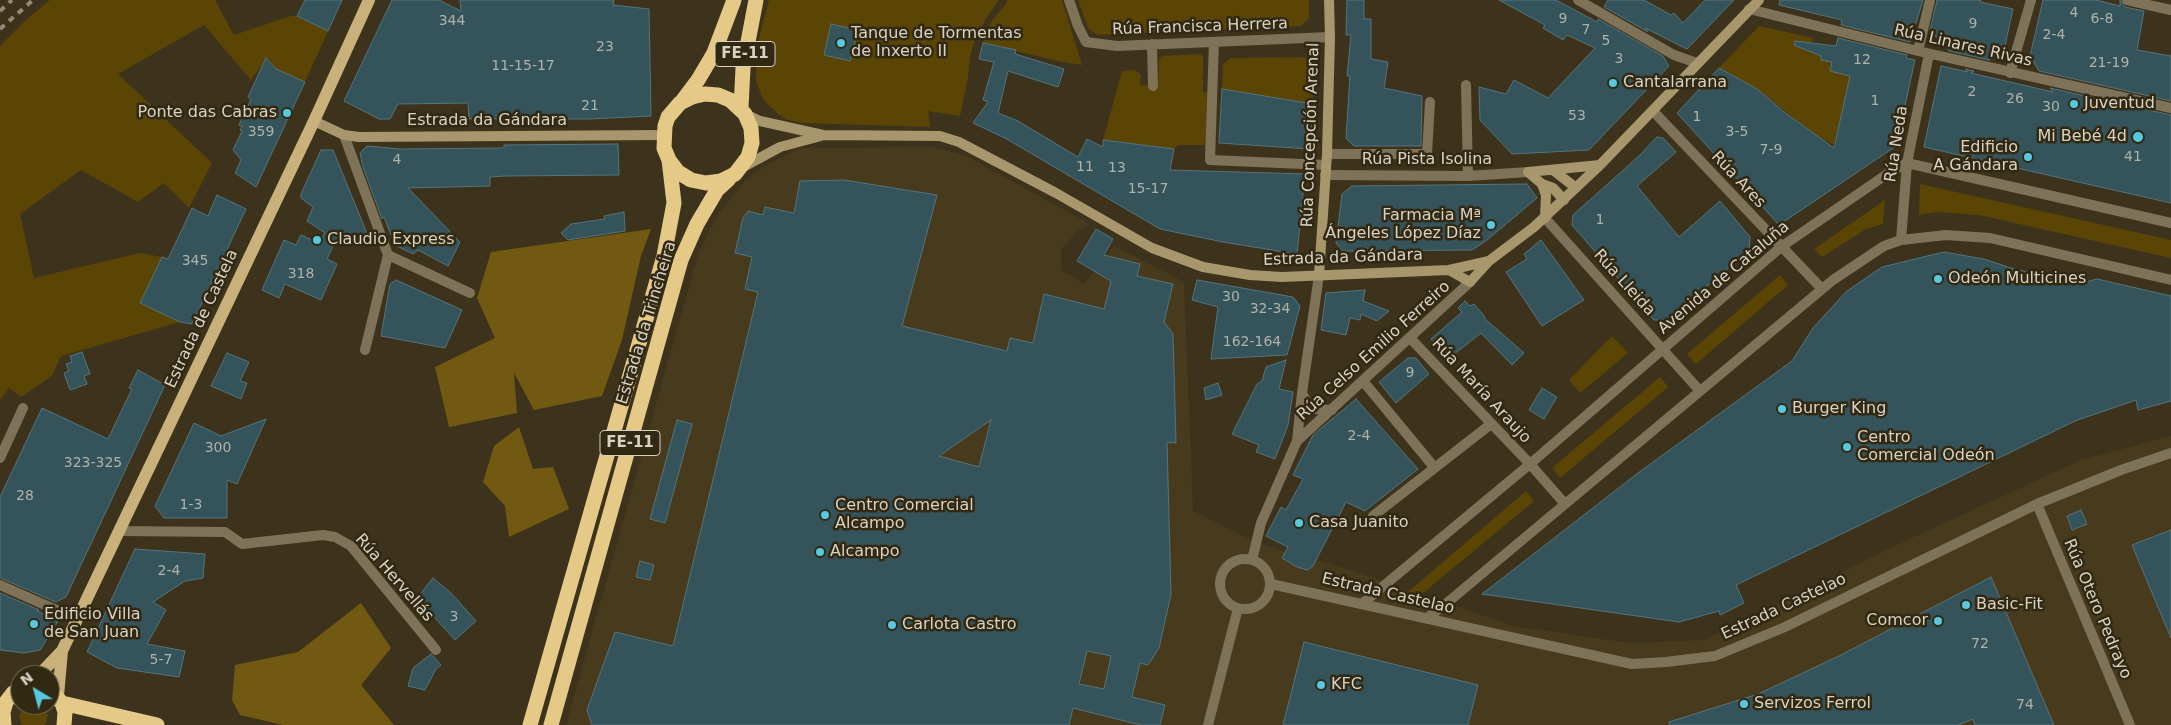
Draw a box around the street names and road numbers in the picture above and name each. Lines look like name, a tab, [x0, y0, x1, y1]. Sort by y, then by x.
street label: Rúa Francisca Herrera	[1112, 14, 1288, 40]
street label: Rúa Linares Rivas	[1892, 21, 2034, 71]
road number: FE-11	[715, 42, 775, 66]
street label: Rúa Concepción Arenal	[1298, 42, 1324, 228]
street label: Rúa Neda	[1881, 104, 1913, 184]
street label: Estrada da Gándara	[407, 111, 567, 131]
street label: Rúa Ares	[1707, 148, 1769, 212]
street label: Rúa Pista Isolina	[1362, 150, 1492, 170]
street label: Avenida de Cataluña	[1654, 217, 1794, 339]
street label: Estrada da Trincheira	[613, 239, 681, 407]
street label: Estrada da Gándara	[1263, 246, 1423, 270]
street label: Rúa Lleida	[1589, 246, 1659, 320]
street label: Estrada de Castela	[161, 247, 243, 391]
street label: Rúa Celso Emilio Ferreiro	[1294, 277, 1454, 425]
street label: Rúa María Araujo	[1427, 334, 1535, 448]
road number: FE-11	[600, 430, 660, 456]
street label: Rúa Hervellás	[351, 530, 437, 626]
street label: Rúa Otero Pedrayo	[2059, 536, 2135, 682]
street label: Estrada Castelao	[1320, 569, 1456, 619]
street label: Estrada Castelao	[1718, 570, 1850, 644]

